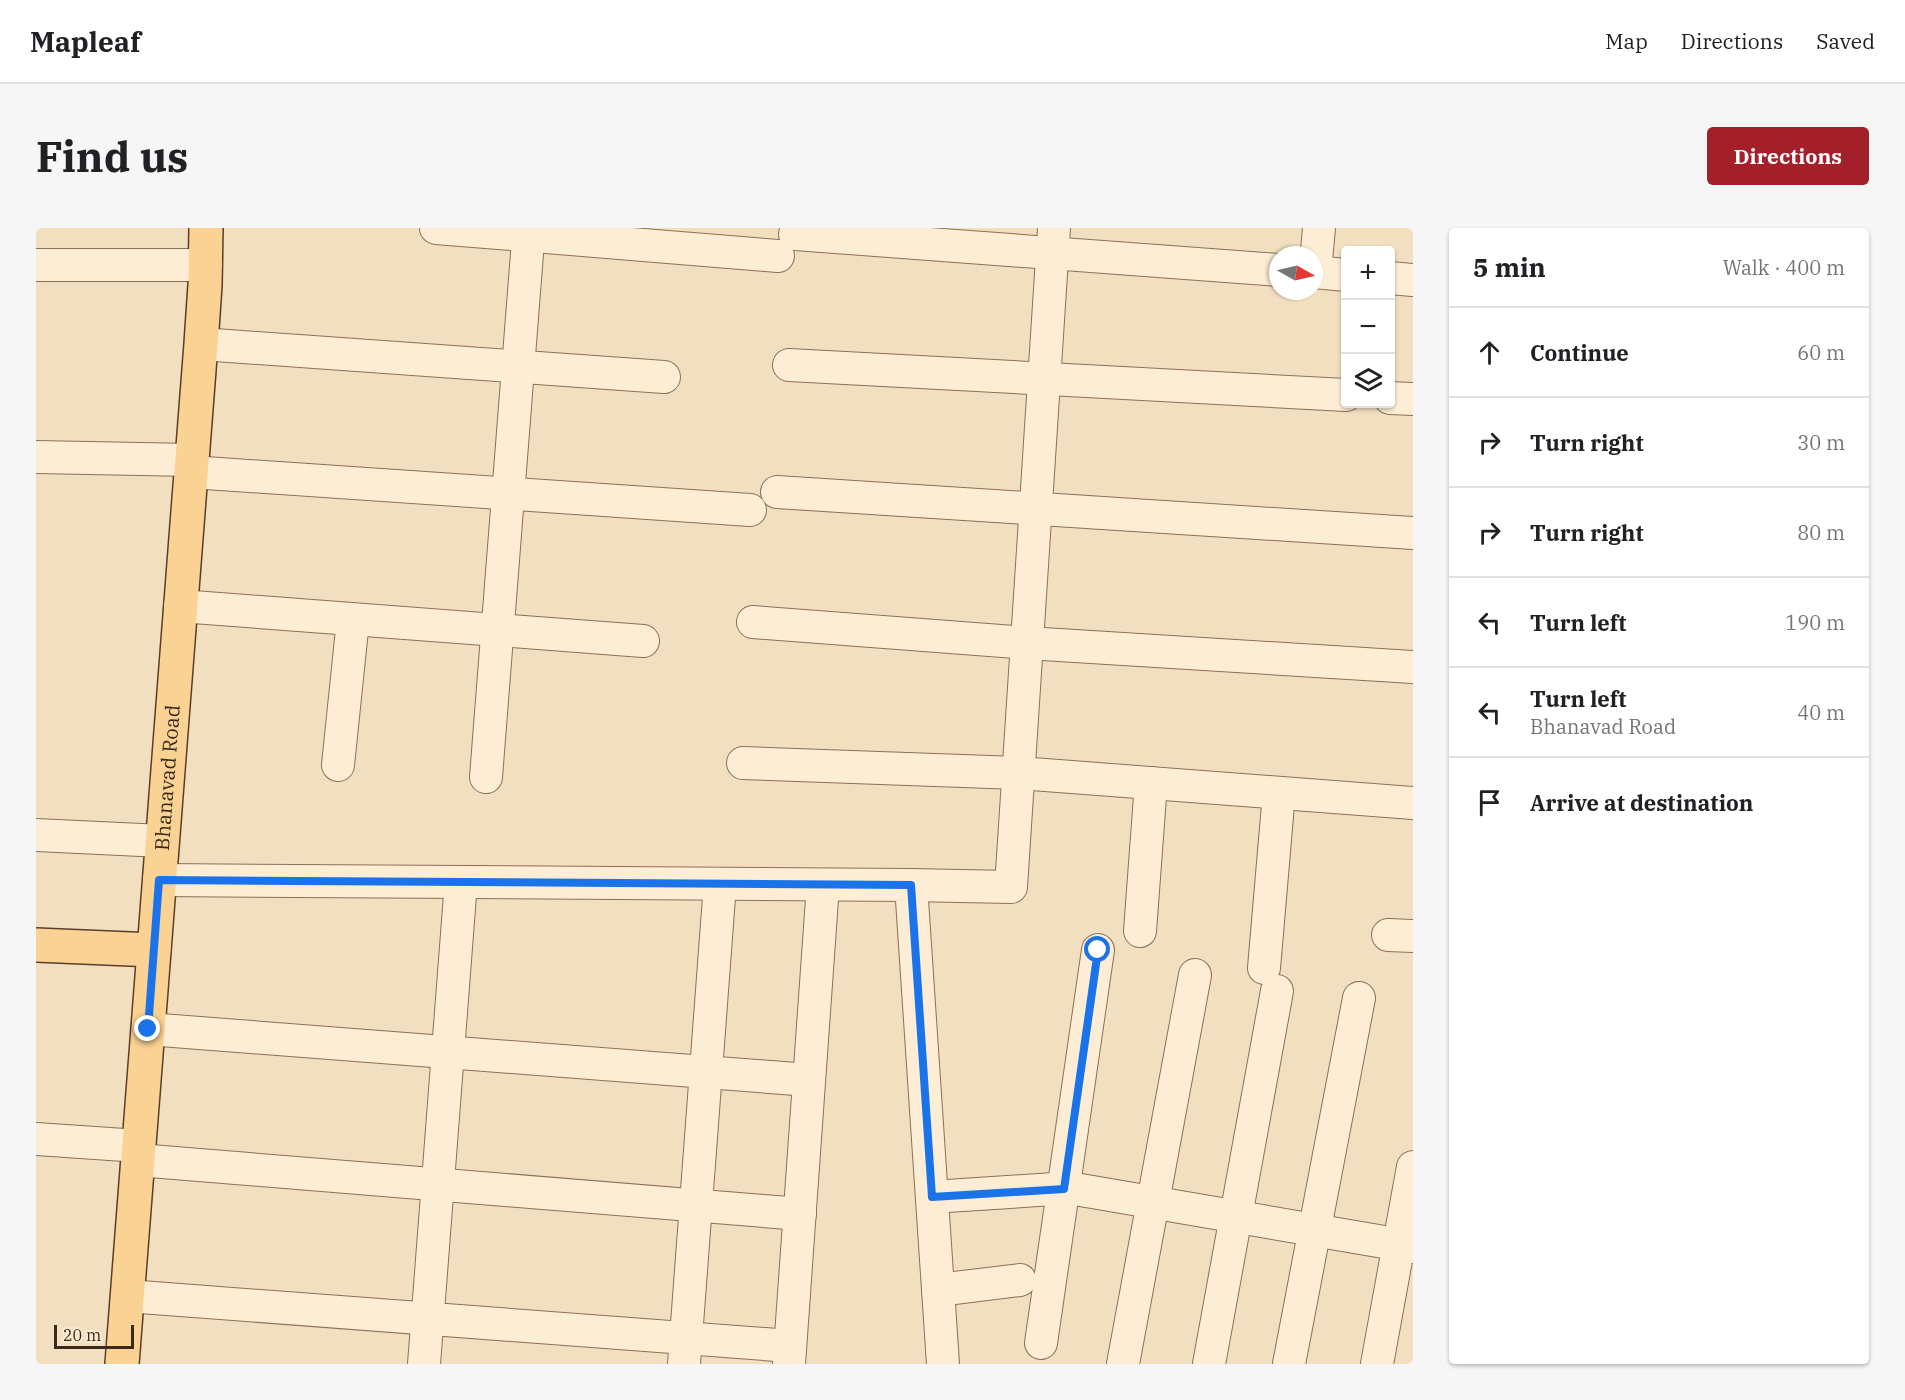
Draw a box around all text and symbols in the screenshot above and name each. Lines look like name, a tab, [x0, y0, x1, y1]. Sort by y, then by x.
text: Mapleaf	[30, 23, 141, 60]
text: Map	[1605, 27, 1648, 55]
text: Directions	[1681, 27, 1783, 55]
text: Saved	[1816, 27, 1875, 55]
button: Directions	[1707, 127, 1869, 185]
text: Find us	[36, 129, 188, 184]
north arrow	[1269, 246, 1323, 300]
map controls	[1341, 246, 1395, 408]
button: +	[1341, 246, 1395, 300]
text: 5 min	[1473, 250, 1546, 284]
text: Walk · 400 m	[1723, 254, 1845, 281]
button: −	[1341, 300, 1395, 354]
icon: ahead	[1473, 336, 1506, 369]
text: Continue	[1530, 338, 1629, 367]
text: 60 m	[1797, 339, 1845, 366]
button: layers	[1341, 354, 1395, 408]
icon: right	[1473, 426, 1506, 459]
text: Turn right	[1530, 428, 1644, 457]
text: 30 m	[1797, 429, 1845, 456]
icon: right	[1473, 516, 1506, 549]
text: Turn right	[1530, 518, 1644, 547]
text: 80 m	[1797, 519, 1845, 546]
icon: left	[1473, 606, 1506, 639]
text: Turn left	[1530, 608, 1626, 637]
text: 190 m	[1785, 609, 1845, 636]
text: Turn left	[1530, 684, 1626, 713]
icon: left	[1473, 696, 1506, 729]
text: 40 m	[1797, 699, 1845, 726]
street label: Bhanavad Road	[148, 704, 186, 852]
text: Bhanavad Road	[1530, 713, 1676, 740]
icon: arrive	[1473, 786, 1506, 819]
text: Arrive at destination	[1530, 788, 1753, 817]
route start	[1084, 936, 1110, 962]
route end	[134, 1015, 160, 1041]
scale bar	[54, 1322, 134, 1350]
text: 20 m	[63, 1325, 101, 1345]

